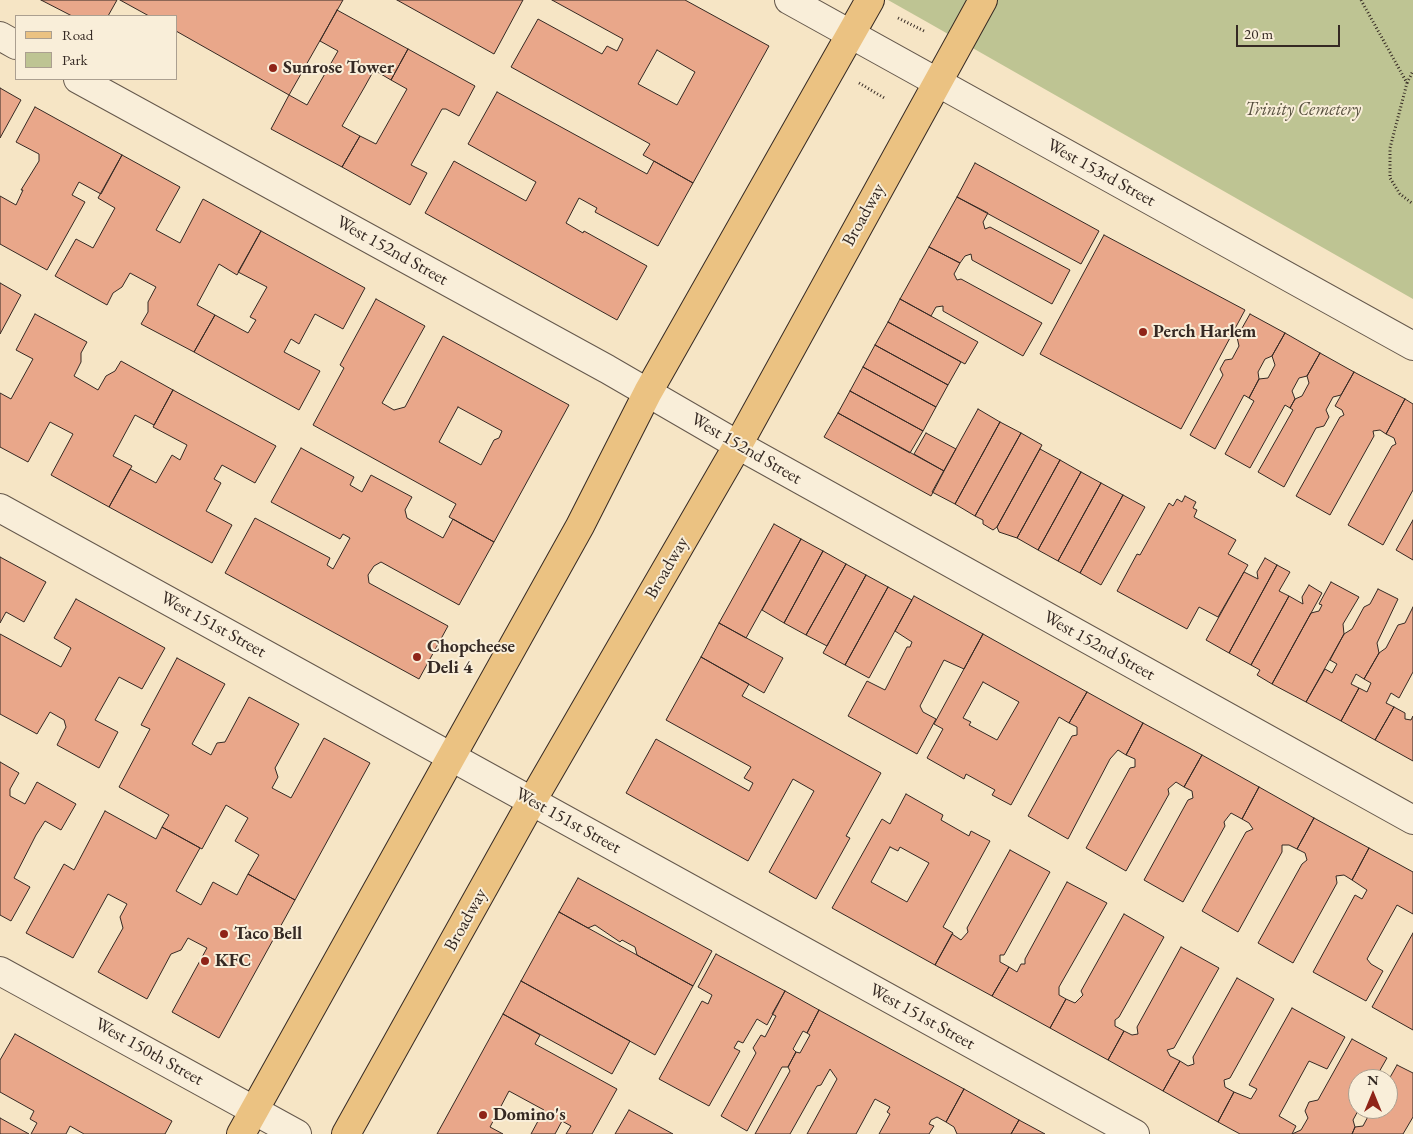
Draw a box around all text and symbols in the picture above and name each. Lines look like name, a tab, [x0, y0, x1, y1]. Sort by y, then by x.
legend	[15, 15, 178, 80]
scale bar	[1238, 15, 1342, 47]
text: 20 m	[1244, 24, 1273, 43]
text: Road	[62, 25, 93, 44]
text: Park	[62, 50, 88, 69]
place label: Sunrose Tower	[283, 57, 394, 79]
marker: Sunrose Tower	[267, 62, 279, 74]
park label: Trinity Cemetery	[1245, 99, 1361, 121]
street label: West 153rd Street	[1043, 134, 1159, 212]
street label: Broadway	[838, 180, 890, 250]
street label: West 152nd Street	[332, 211, 452, 291]
place label: Perch Harlem	[1153, 321, 1256, 343]
marker: Perch Harlem	[1137, 326, 1149, 338]
street label: West 152nd Street	[687, 409, 805, 489]
street label: Broadway	[641, 533, 693, 603]
street label: West 151st Street	[156, 587, 270, 663]
street label: West 152nd Street	[1039, 606, 1159, 686]
place label: Chopcheese Deli 4	[427, 636, 515, 679]
marker: Chopcheese Deli 4	[411, 651, 423, 663]
street label: West 151st Street	[511, 783, 625, 859]
street label: Broadway	[440, 885, 492, 955]
place label: Taco Bell	[234, 923, 302, 945]
marker: Taco Bell	[218, 928, 230, 940]
place label: KFC	[215, 950, 251, 972]
marker: KFC	[199, 955, 211, 967]
street label: West 151st Street	[865, 979, 979, 1055]
street label: West 150th Street	[91, 1013, 207, 1091]
north arrow	[1348, 1069, 1398, 1119]
text: N	[1367, 1071, 1379, 1089]
place label: Domino's	[493, 1104, 566, 1126]
marker: Domino's	[477, 1109, 489, 1121]

